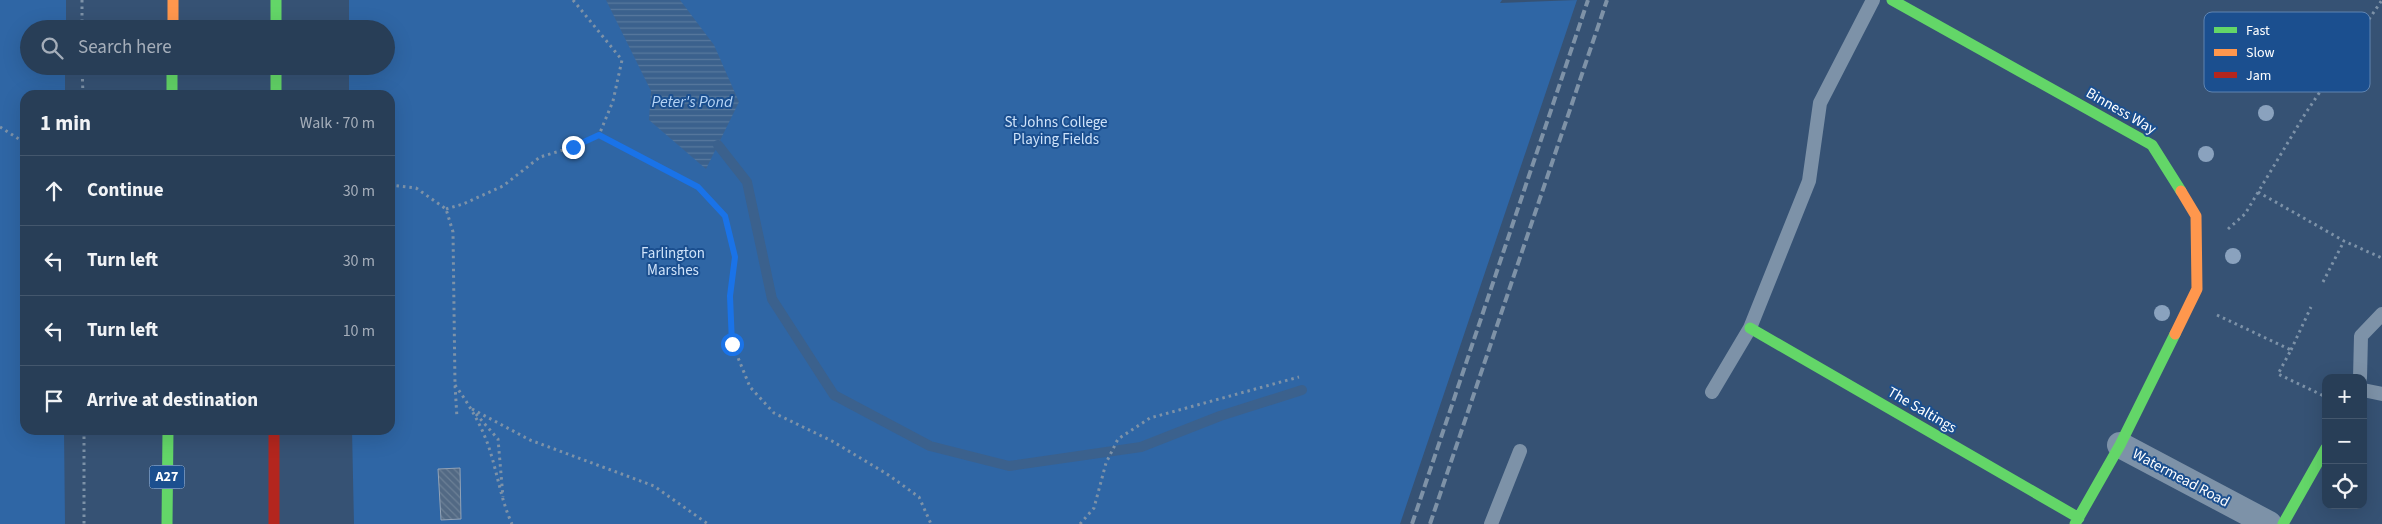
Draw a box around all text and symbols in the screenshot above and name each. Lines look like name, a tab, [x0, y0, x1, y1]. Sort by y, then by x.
legend	[2204, 12, 2370, 92]
search box	[20, 20, 395, 75]
text: Fast	[2246, 21, 2270, 41]
icon: search	[38, 34, 66, 62]
text: Search here	[78, 34, 172, 61]
text: Slow	[2246, 43, 2275, 63]
text: Jam	[2246, 66, 2271, 86]
street label: Binness Way	[2082, 82, 2160, 140]
water label: Peter's Pond	[651, 91, 733, 113]
text: 1 min	[40, 108, 91, 138]
text: Walk · 70 m	[300, 112, 375, 134]
park label: St Johns College Playing Fields	[1004, 112, 1108, 150]
route end	[562, 136, 585, 159]
icon: ahead	[40, 177, 68, 205]
text: Continue	[87, 177, 164, 204]
text: 30 m	[343, 180, 375, 202]
park label: Farlington Marshes	[641, 243, 705, 281]
icon: left	[40, 247, 68, 275]
text: Turn left	[87, 247, 158, 274]
text: 30 m	[343, 250, 375, 272]
icon: left	[40, 317, 68, 345]
text: Turn left	[87, 317, 158, 344]
text: 10 m	[343, 320, 375, 342]
route start	[721, 333, 744, 356]
map controls	[2322, 374, 2367, 509]
button: +	[2322, 374, 2367, 419]
street label: The Saltings	[1883, 382, 1961, 438]
icon: arrive	[40, 387, 68, 415]
text: Arrive at destination	[87, 387, 258, 414]
button: −	[2322, 419, 2367, 464]
street label: Watermead Road	[2129, 444, 2233, 512]
button: locate	[2322, 464, 2367, 509]
road number: A27	[150, 466, 184, 488]

